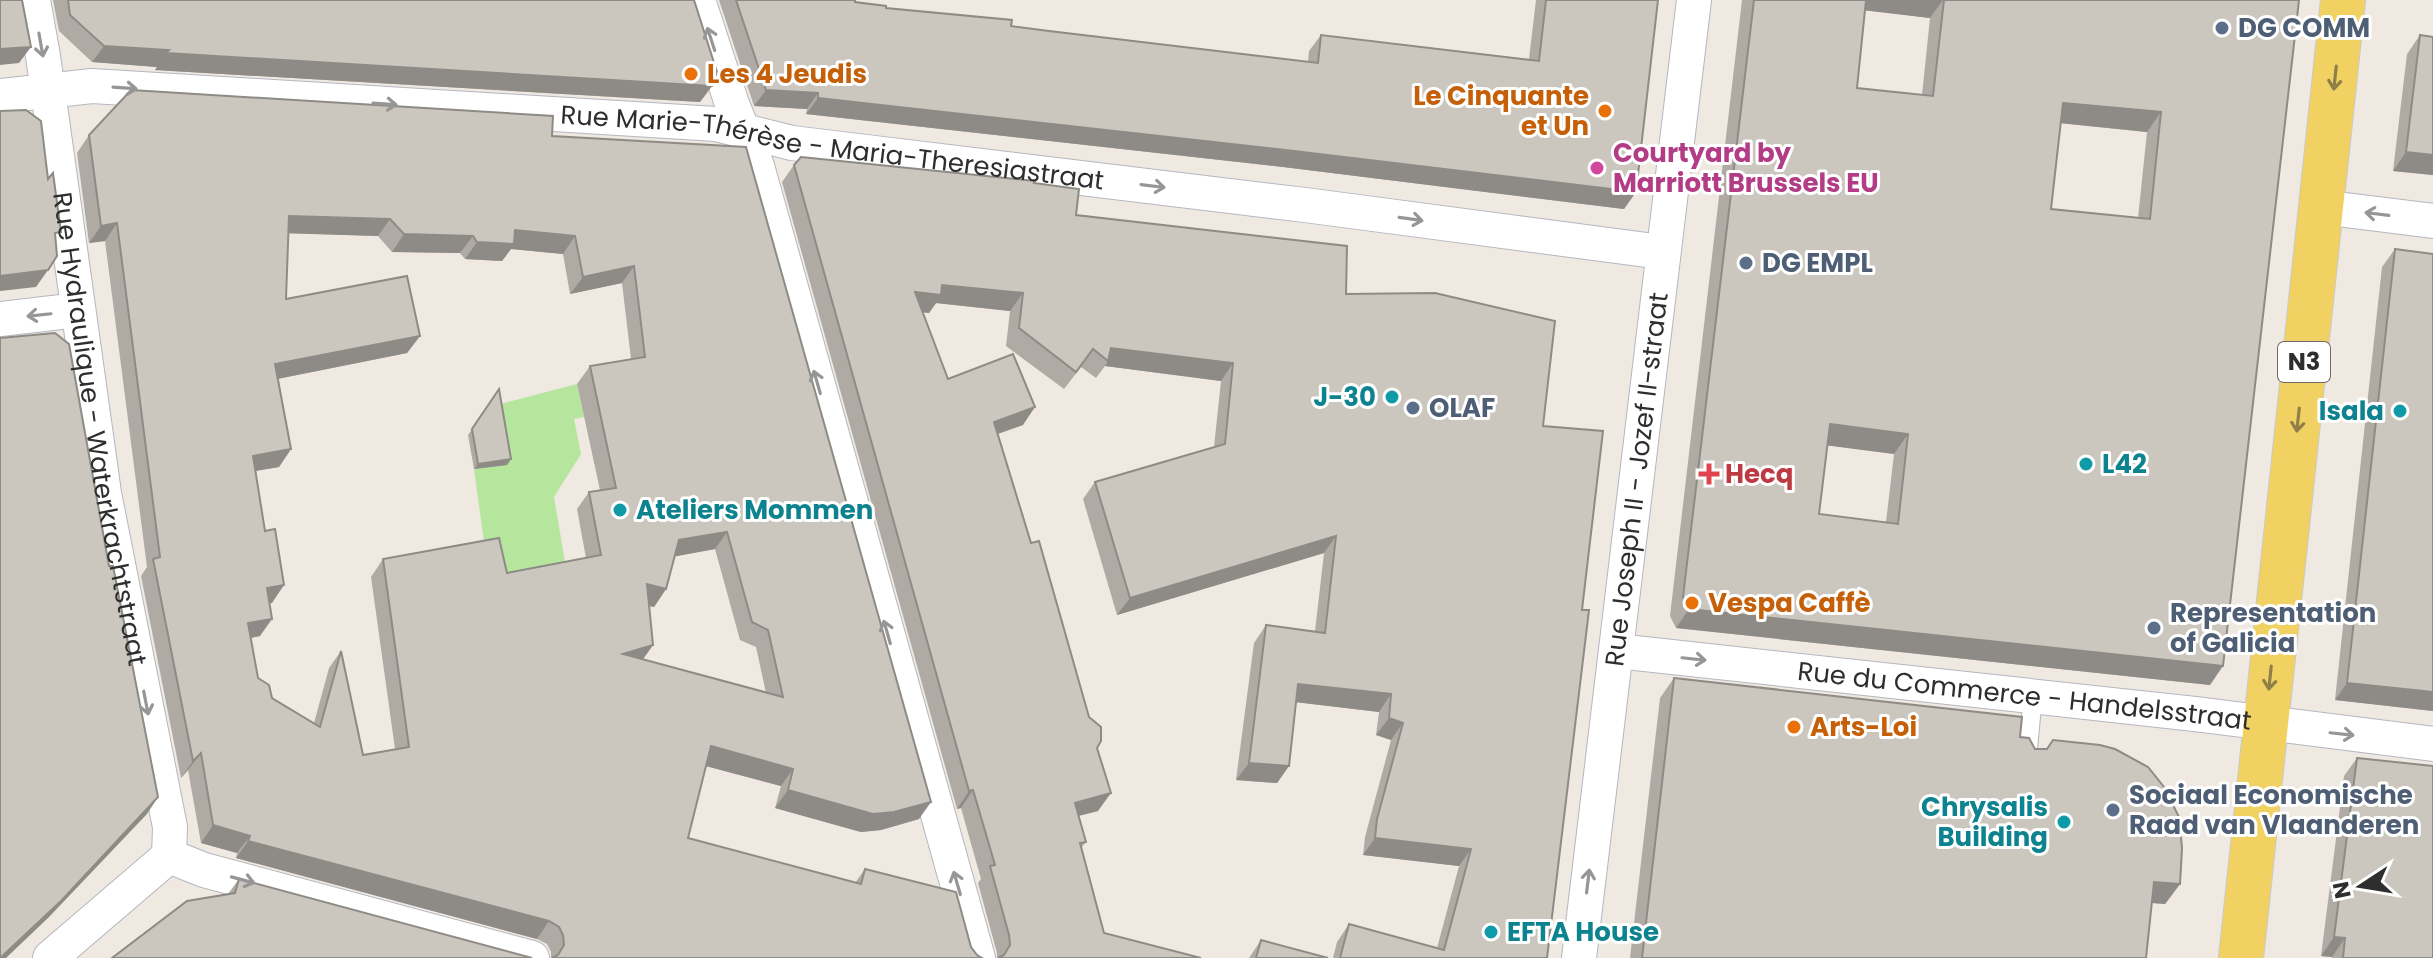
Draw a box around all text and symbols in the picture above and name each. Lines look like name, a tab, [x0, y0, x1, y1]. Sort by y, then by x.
place label: DG COMM	[2238, 10, 2370, 46]
marker: DG COMM	[2213, 19, 2231, 37]
one-way arrow	[703, 27, 717, 52]
one-way arrow	[35, 32, 50, 58]
place label: Les 4 Jeudis	[707, 56, 867, 92]
one-way arrow	[2327, 64, 2342, 90]
marker: Les 4 Jeudis	[682, 65, 700, 83]
place label: Le Cinquante et Un	[1413, 78, 1589, 144]
one-way arrow	[111, 80, 138, 95]
one-way arrow	[371, 96, 398, 111]
street label: Rue Marie-Thérèse - Maria-Theresiastraat	[559, 97, 1106, 199]
marker: Le Cinquante et Un	[1596, 102, 1614, 120]
place label: Courtyard by Marriott Brussels EU	[1613, 135, 1879, 201]
marker: Courtyard by Marriott Brussels EU	[1588, 159, 1606, 177]
one-way arrow	[1139, 179, 1166, 194]
street label: Rue Hydraulique - Waterkrachtstraat	[44, 190, 156, 669]
one-way arrow	[2365, 206, 2390, 221]
one-way arrow	[1397, 211, 1424, 226]
place label: DG EMPL	[1762, 245, 1873, 281]
marker: DG EMPL	[1737, 254, 1755, 272]
street label: Rue Joseph II - Jozef II-straat	[1596, 290, 1677, 668]
one-way arrow	[26, 307, 53, 322]
road number: N3	[2278, 342, 2330, 382]
one-way arrow	[809, 369, 824, 395]
place label: J-30	[1313, 379, 1376, 415]
marker: J-30	[1383, 388, 1401, 406]
place label: OLAF	[1429, 390, 1495, 426]
place label: Isala	[2319, 393, 2384, 429]
marker: OLAF	[1404, 399, 1422, 417]
marker: Isala	[2391, 402, 2409, 420]
one-way arrow	[2290, 406, 2305, 432]
place label: L42	[2102, 446, 2147, 482]
marker: L42	[2077, 455, 2095, 473]
place label: Hecq	[1725, 456, 1793, 492]
marker: Hecq	[1700, 465, 1718, 483]
place label: Ateliers Mommen	[636, 492, 873, 528]
marker: Ateliers Mommen	[611, 501, 629, 519]
place label: Vespa Caffè	[1708, 585, 1871, 621]
marker: Vespa Caffè	[1683, 594, 1701, 612]
place label: Representation of Galicia	[2170, 595, 2376, 661]
marker: Representation of Galicia	[2145, 619, 2163, 637]
one-way arrow	[879, 620, 894, 646]
one-way arrow	[1680, 651, 1707, 666]
street label: Rue du Commerce - Handelsstraat	[1796, 653, 2254, 739]
one-way arrow	[2262, 664, 2277, 691]
one-way arrow	[139, 690, 154, 715]
place label: Arts-Loi	[1810, 709, 1917, 745]
marker: Arts-Loi	[1785, 718, 1803, 736]
one-way arrow	[2329, 726, 2355, 741]
place label: Sociaal Economische Raad van Vlaanderen	[2129, 777, 2419, 843]
place label: Chrysalis Building	[1921, 789, 2048, 855]
marker: Sociaal Economische Raad van Vlaanderen	[2104, 801, 2122, 819]
marker: Chrysalis Building	[2055, 813, 2073, 831]
north arrow	[2321, 846, 2401, 926]
one-way arrow	[1581, 868, 1596, 894]
one-way arrow	[948, 870, 963, 896]
one-way arrow	[230, 874, 256, 889]
text: N	[2325, 879, 2359, 901]
place label: EFTA House	[1507, 914, 1659, 950]
marker: EFTA House	[1482, 923, 1500, 941]

